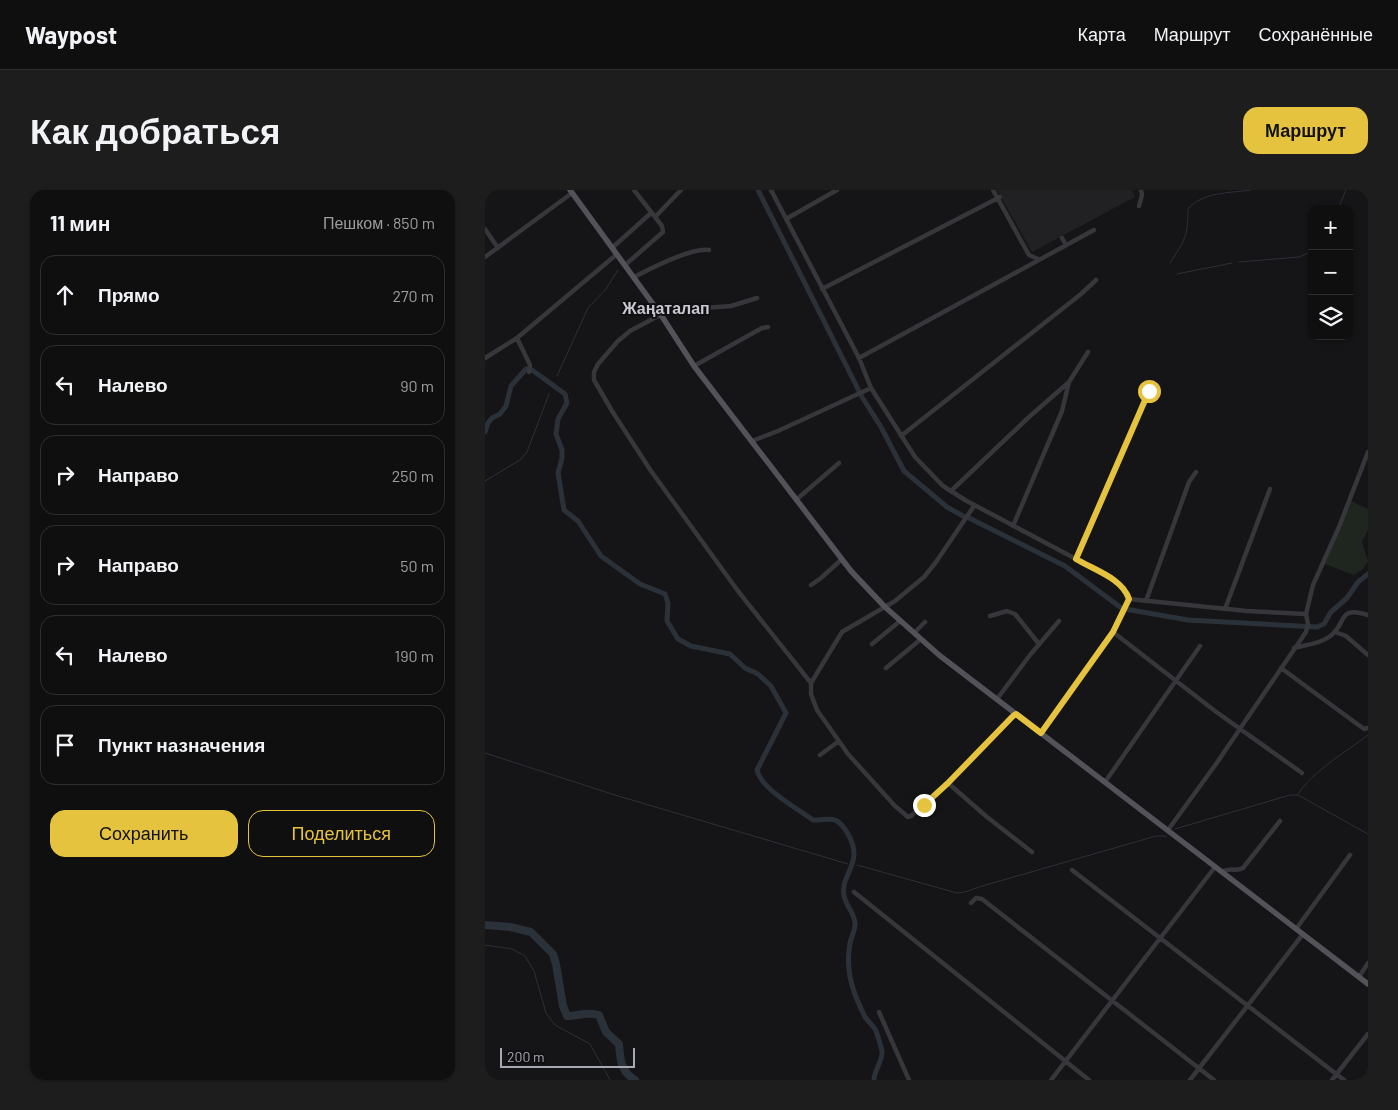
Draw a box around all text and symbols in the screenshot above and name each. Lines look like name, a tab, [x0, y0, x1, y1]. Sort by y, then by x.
text: Waypost	[25, 20, 117, 49]
text: Карта	[1078, 23, 1126, 45]
text: Маршрут	[1154, 23, 1230, 45]
text: Сохранённые	[1258, 23, 1373, 45]
button: Маршрут	[1243, 107, 1368, 154]
text: Как добраться	[30, 109, 280, 151]
map controls	[1308, 205, 1353, 340]
button: +	[1308, 205, 1353, 250]
text: 11 мин	[50, 210, 110, 235]
text: Пешком · 850 m	[323, 213, 435, 232]
button: −	[1308, 250, 1353, 295]
icon: ahead	[51, 281, 79, 309]
text: Прямо	[98, 283, 160, 306]
text: 270 m	[392, 286, 434, 305]
button: layers	[1308, 295, 1353, 340]
district label: Жаңаталап	[621, 298, 710, 317]
icon: left	[51, 371, 79, 399]
text: Налево	[98, 373, 168, 396]
text: 90 m	[400, 376, 434, 395]
route start	[1138, 380, 1161, 403]
icon: right	[51, 461, 79, 489]
text: Направо	[98, 463, 179, 486]
text: 250 m	[392, 466, 434, 485]
icon: right	[51, 551, 79, 579]
text: Направо	[98, 553, 179, 576]
text: 50 m	[400, 556, 434, 575]
icon: left	[51, 641, 79, 669]
text: Налево	[98, 643, 168, 666]
text: 190 m	[395, 646, 434, 665]
icon: arrive	[51, 731, 79, 759]
text: Пункт назначения	[98, 733, 265, 756]
route end	[913, 794, 936, 817]
button: Сохранить	[50, 810, 238, 857]
button: Поделиться	[248, 810, 435, 857]
scale bar	[500, 1045, 635, 1068]
text: 200 m	[507, 1048, 545, 1065]

